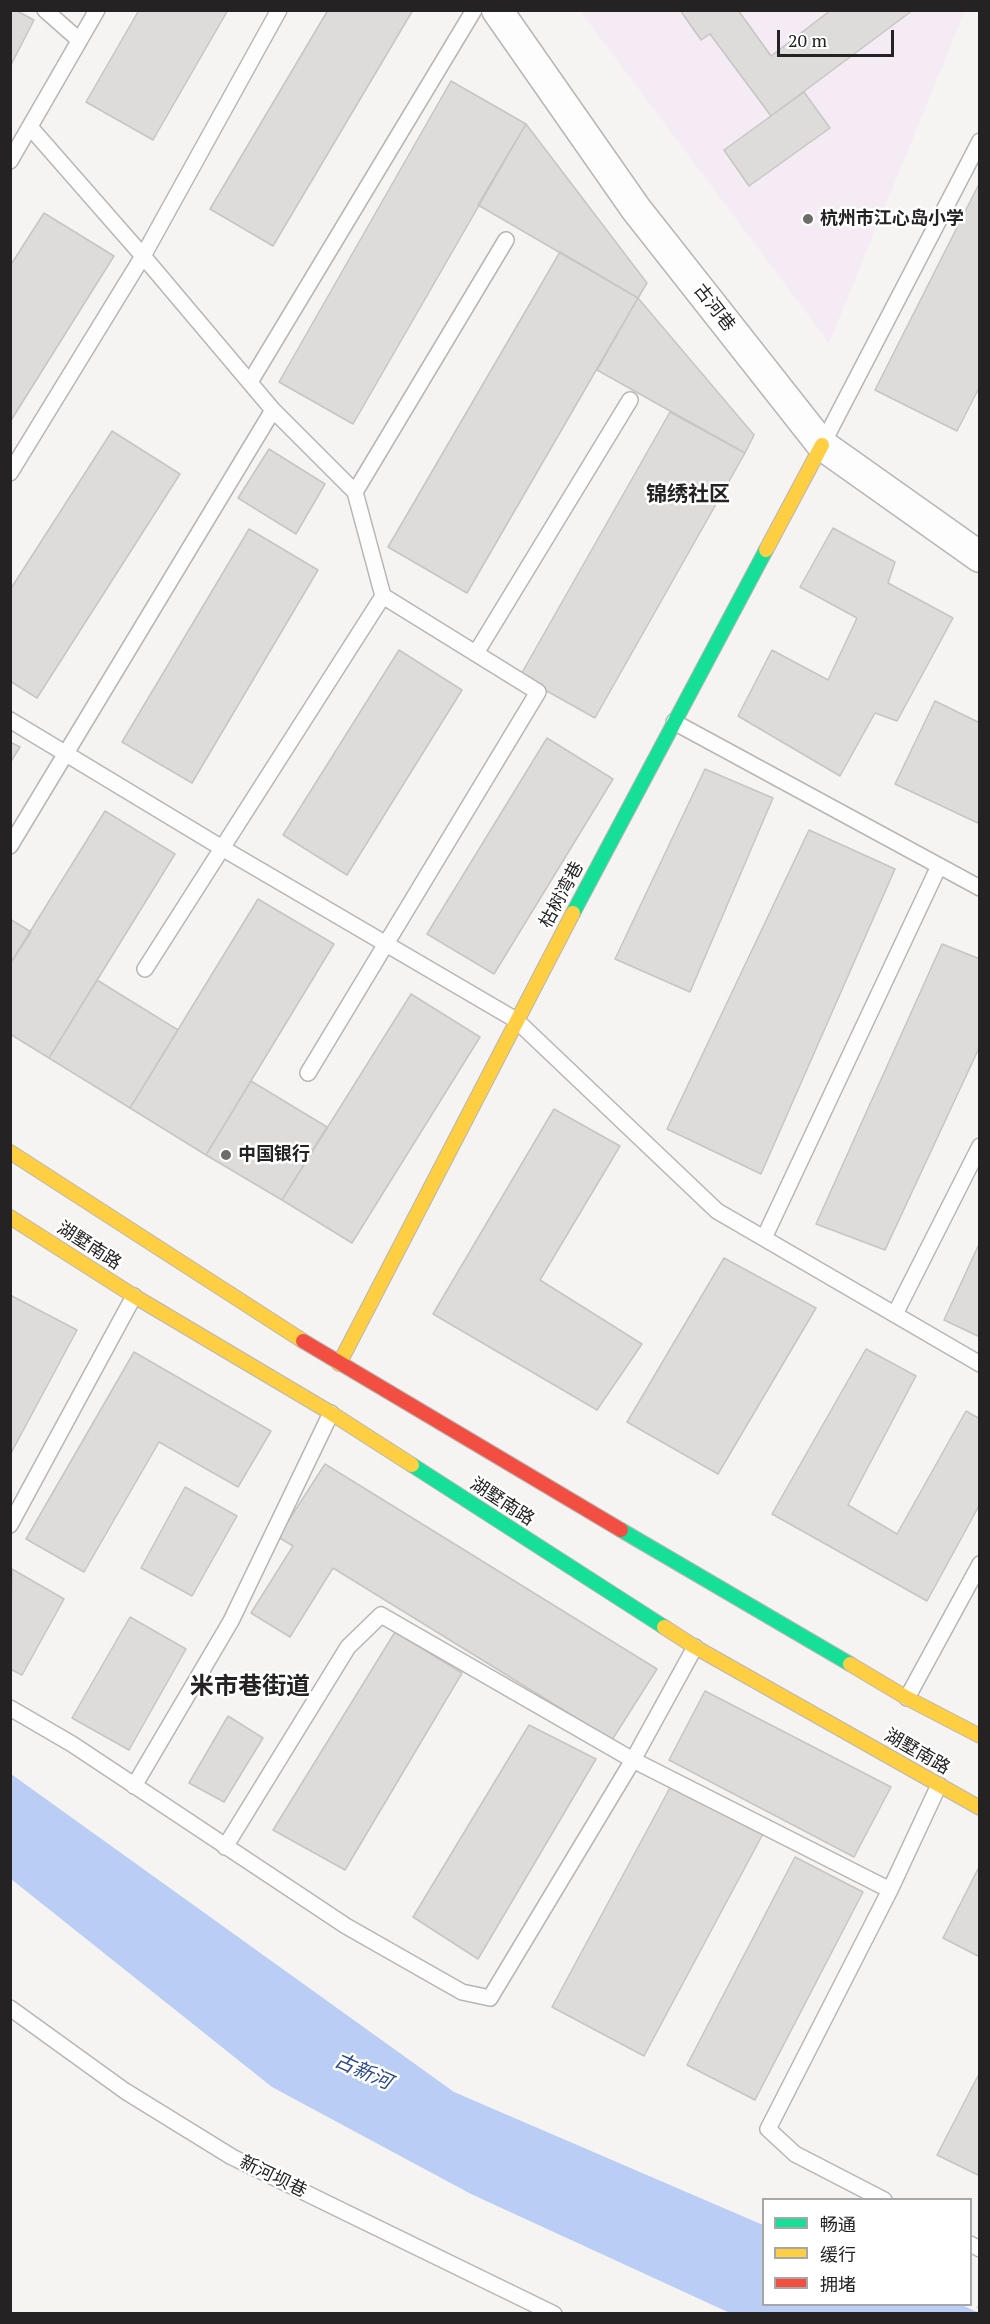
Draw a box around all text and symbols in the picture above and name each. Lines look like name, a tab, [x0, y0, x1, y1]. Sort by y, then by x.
scale bar	[780, 18, 897, 56]
text: 20 m	[788, 28, 827, 52]
place label: 杭州市江心岛小学	[820, 208, 964, 230]
marker: 杭州市江心岛小学	[801, 212, 815, 226]
street label: 古河巷	[689, 280, 739, 336]
district label: 锦绣社区	[646, 482, 730, 508]
street label: 枯树湾巷	[536, 858, 588, 932]
place label: 中国银行	[238, 1144, 310, 1166]
marker: 中国银行	[219, 1148, 233, 1162]
street label: 湖墅南路	[53, 1217, 125, 1275]
street label: 湖墅南路	[466, 1473, 538, 1531]
district label: 米市巷街道	[190, 1673, 310, 1701]
street label: 湖墅南路	[880, 1725, 954, 1779]
water label: 古新河	[331, 2049, 395, 2095]
street label: 新河坝巷	[236, 2152, 310, 2202]
legend	[762, 2198, 972, 2306]
text: 畅通	[820, 2212, 856, 2236]
text: 缓行	[820, 2242, 856, 2266]
text: 拥堵	[820, 2272, 856, 2296]

